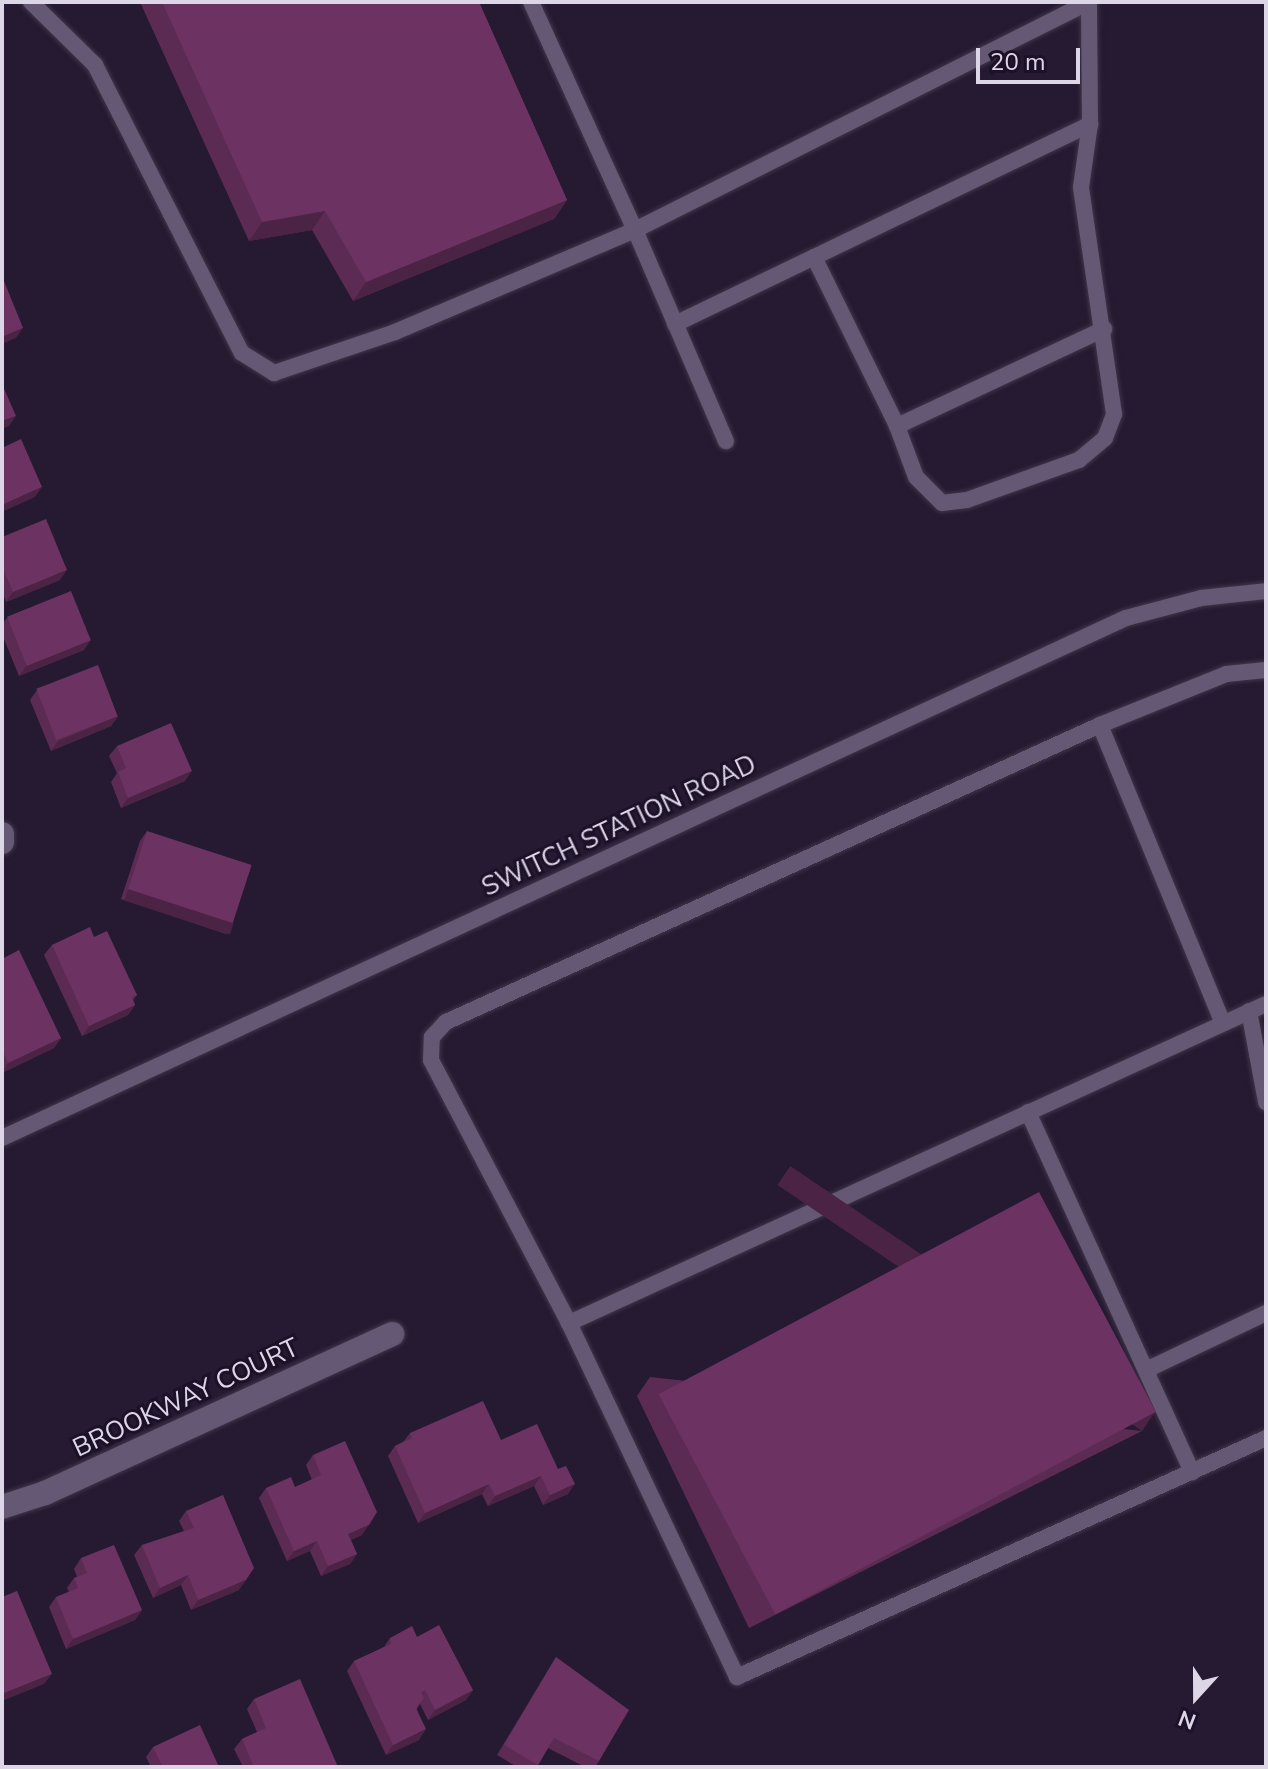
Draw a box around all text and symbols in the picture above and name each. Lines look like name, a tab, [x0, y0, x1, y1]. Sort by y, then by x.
scale bar	[980, 32, 1084, 82]
text: 20 m	[990, 46, 1046, 78]
street label: SWITCH STATION ROAD	[477, 749, 761, 903]
street label: BROOKWAY COURT	[68, 1332, 304, 1464]
north arrow	[1156, 1657, 1236, 1737]
text: N	[1174, 1702, 1200, 1736]

